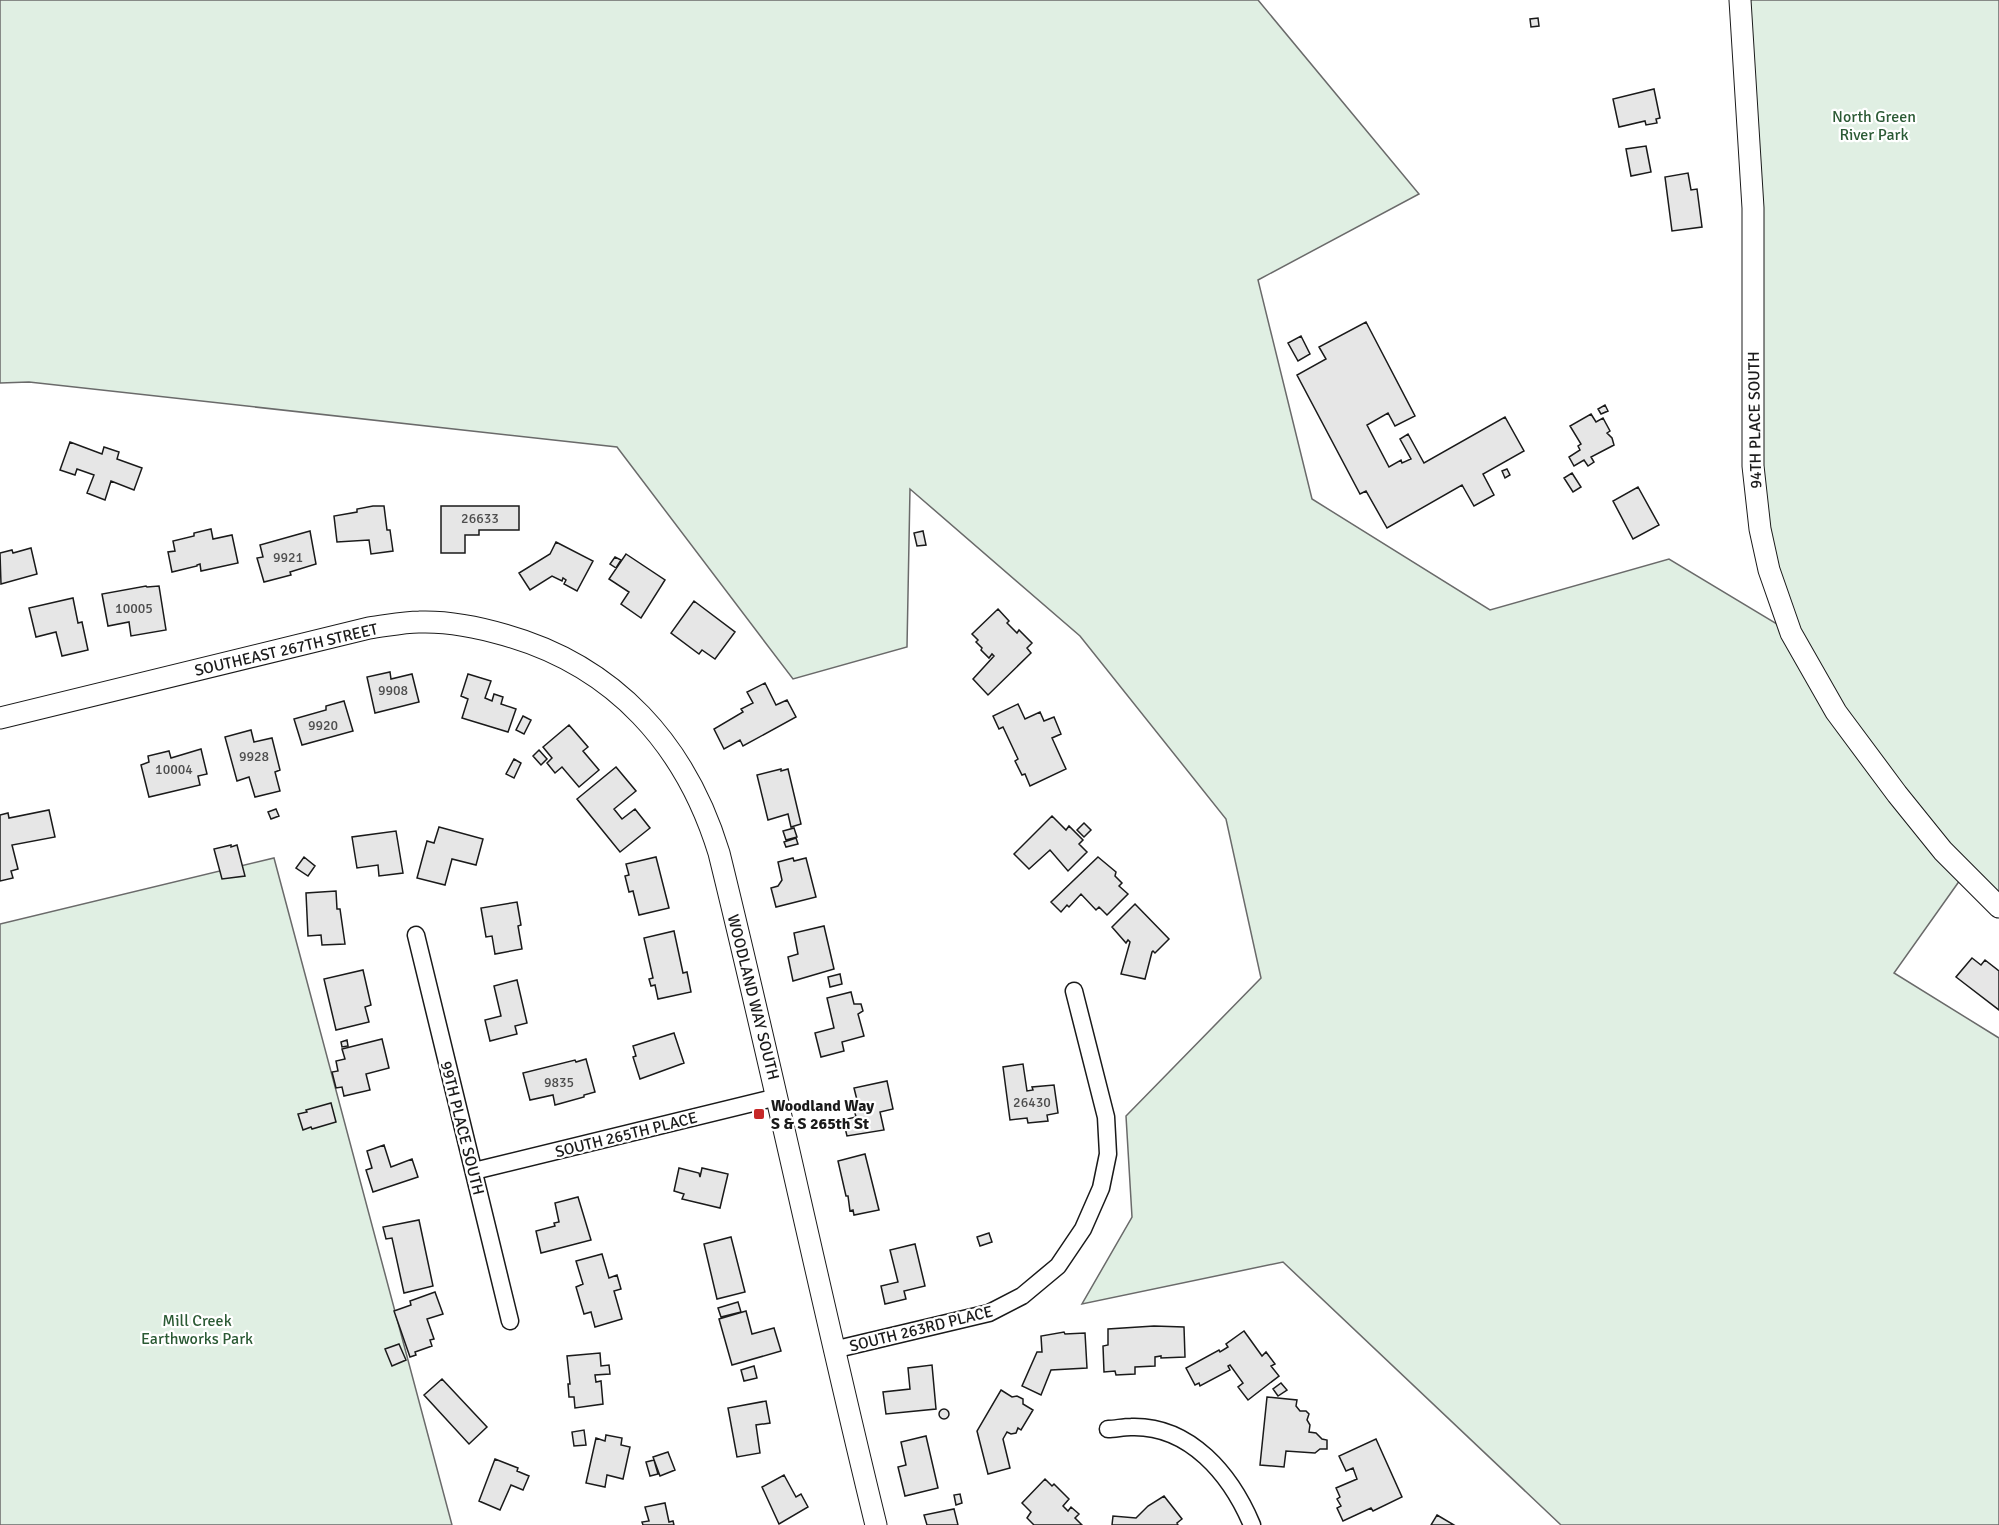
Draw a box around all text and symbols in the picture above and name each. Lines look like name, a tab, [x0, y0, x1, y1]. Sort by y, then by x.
park label: North Green River Park	[1832, 107, 1916, 145]
street label: 94TH PLACE SOUTH	[1744, 351, 1766, 489]
house number: 26633	[461, 510, 499, 527]
house number: 9921	[273, 549, 303, 566]
house number: 10005	[115, 600, 153, 617]
street label: SOUTHEAST 267TH STREET	[193, 619, 380, 681]
house number: 9908	[378, 682, 408, 699]
house number: 9920	[308, 717, 338, 734]
house number: 9928	[239, 748, 269, 765]
house number: 10004	[155, 761, 193, 778]
street label: WOODLAND WAY SOUTH	[723, 912, 783, 1082]
street label: 99TH PLACE SOUTH	[436, 1059, 488, 1197]
house number: 9835	[544, 1074, 574, 1091]
house number: 26430	[1013, 1094, 1051, 1111]
place label: Woodland Way S & S 265th St	[771, 1096, 874, 1134]
marker: Woodland Way S & S 265th St	[752, 1107, 766, 1121]
street label: SOUTH 265TH PLACE	[553, 1108, 699, 1162]
street label: SOUTH 263RD PLACE	[847, 1301, 995, 1356]
park label: Mill Creek Earthworks Park	[141, 1311, 253, 1349]

